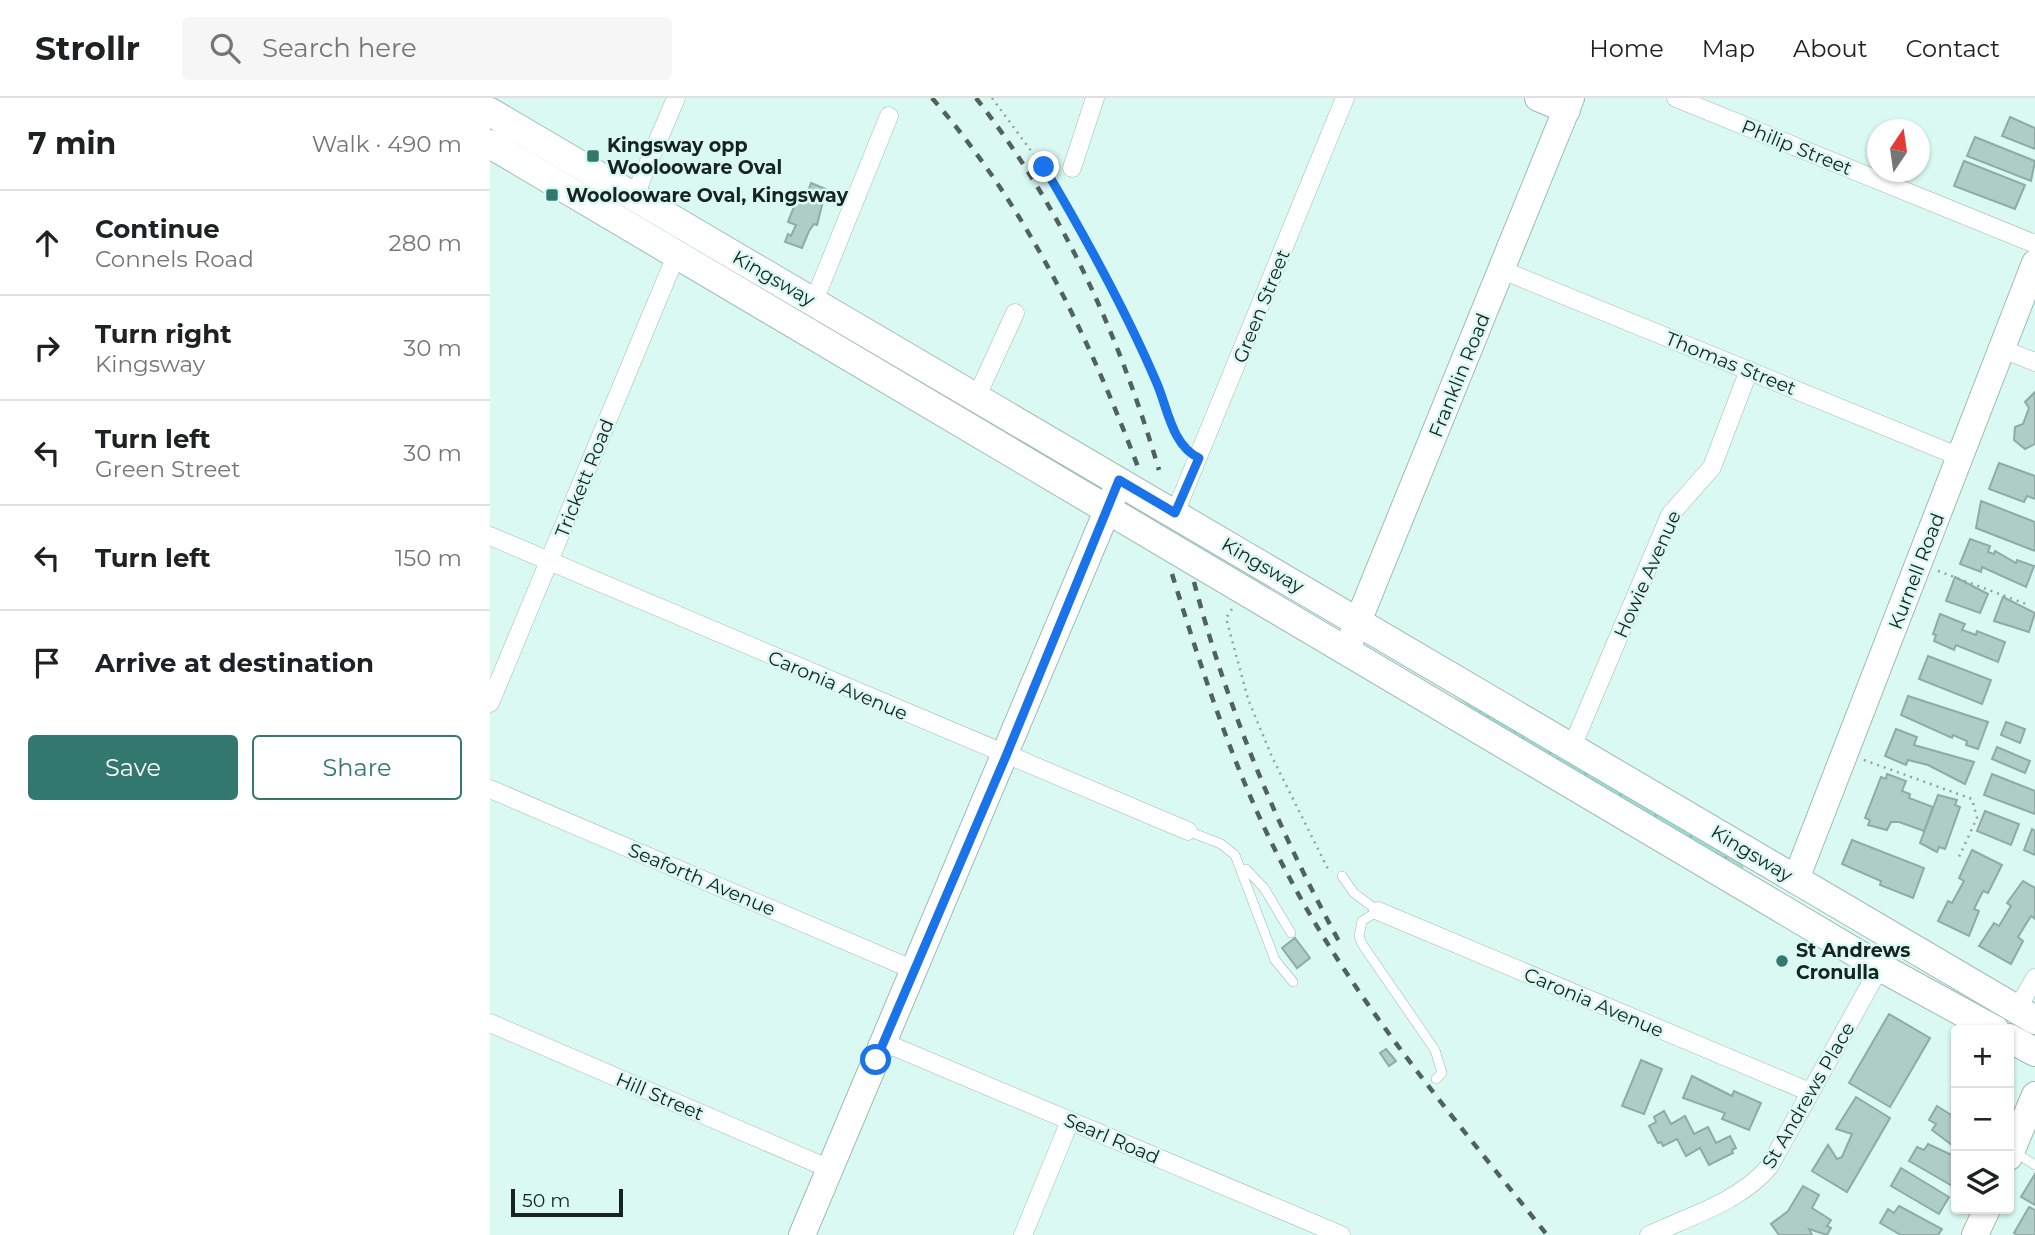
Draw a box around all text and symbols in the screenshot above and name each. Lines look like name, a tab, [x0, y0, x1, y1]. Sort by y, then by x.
search box	[182, 17, 672, 80]
text: Strollr	[35, 28, 140, 68]
icon: search	[206, 29, 244, 67]
text: Search here	[262, 32, 417, 64]
text: Home	[1589, 34, 1664, 63]
text: Map	[1702, 34, 1755, 63]
text: About	[1793, 34, 1867, 63]
text: Contact	[1905, 34, 2000, 63]
street label: Philip Street	[1738, 115, 1856, 180]
north arrow	[1867, 119, 1930, 182]
text: 7 min	[28, 125, 116, 162]
text: Walk · 490 m	[312, 130, 462, 158]
place label: Kingsway opp Woolooware Oval	[607, 134, 782, 179]
marker: Kingsway opp Woolooware Oval	[585, 148, 601, 164]
route end	[1028, 151, 1059, 182]
place label: Woolooware Oval, Kingsway	[566, 184, 849, 207]
marker: Woolooware Oval, Kingsway	[544, 187, 560, 203]
text: Continue	[95, 213, 220, 245]
icon: ahead	[28, 224, 66, 262]
text: 280 m	[389, 229, 462, 257]
text: Connels Road	[95, 245, 254, 273]
street label: Kingsway	[729, 246, 820, 311]
street label: Green Street	[1228, 246, 1295, 366]
street label: Franklin Road	[1424, 310, 1495, 441]
text: Turn right	[95, 318, 231, 350]
street label: Thomas Street	[1662, 327, 1800, 400]
icon: right	[28, 329, 66, 367]
text: 30 m	[403, 334, 462, 362]
text: Kingsway	[95, 350, 205, 378]
street label: Trickett Road	[550, 415, 619, 541]
text: Turn left	[95, 423, 211, 455]
icon: left	[28, 434, 66, 472]
text: 30 m	[403, 439, 462, 467]
text: Green Street	[95, 455, 241, 483]
street label: Howie Avenue	[1609, 507, 1686, 641]
street label: Kurnell Road	[1884, 510, 1949, 633]
street label: Kingsway	[1218, 533, 1309, 598]
icon: left	[28, 539, 66, 577]
text: Turn left	[95, 542, 211, 574]
text: 150 m	[395, 544, 462, 572]
icon: arrive	[28, 644, 66, 682]
street label: Caronia Avenue	[764, 646, 911, 725]
text: Arrive at destination	[95, 647, 374, 679]
button: Save	[28, 735, 238, 800]
button: Share	[252, 735, 462, 800]
street label: Kingsway	[1707, 820, 1797, 887]
street label: Seaforth Avenue	[625, 838, 779, 921]
place label: St Andrews Cronulla	[1796, 939, 1910, 984]
marker: St Andrews Cronulla	[1774, 953, 1790, 969]
street label: Caronia Avenue	[1520, 963, 1667, 1042]
street label: St Andrews Place	[1757, 1018, 1860, 1173]
map controls	[1951, 1025, 2014, 1214]
button: +	[1951, 1025, 2014, 1088]
route start	[860, 1044, 891, 1075]
street label: Hill Street	[612, 1068, 707, 1125]
button: −	[1951, 1088, 2014, 1151]
street label: Searl Road	[1061, 1108, 1163, 1169]
button: layers	[1951, 1151, 2014, 1214]
scale bar	[511, 1186, 623, 1218]
text: 50 m	[522, 1189, 570, 1212]

